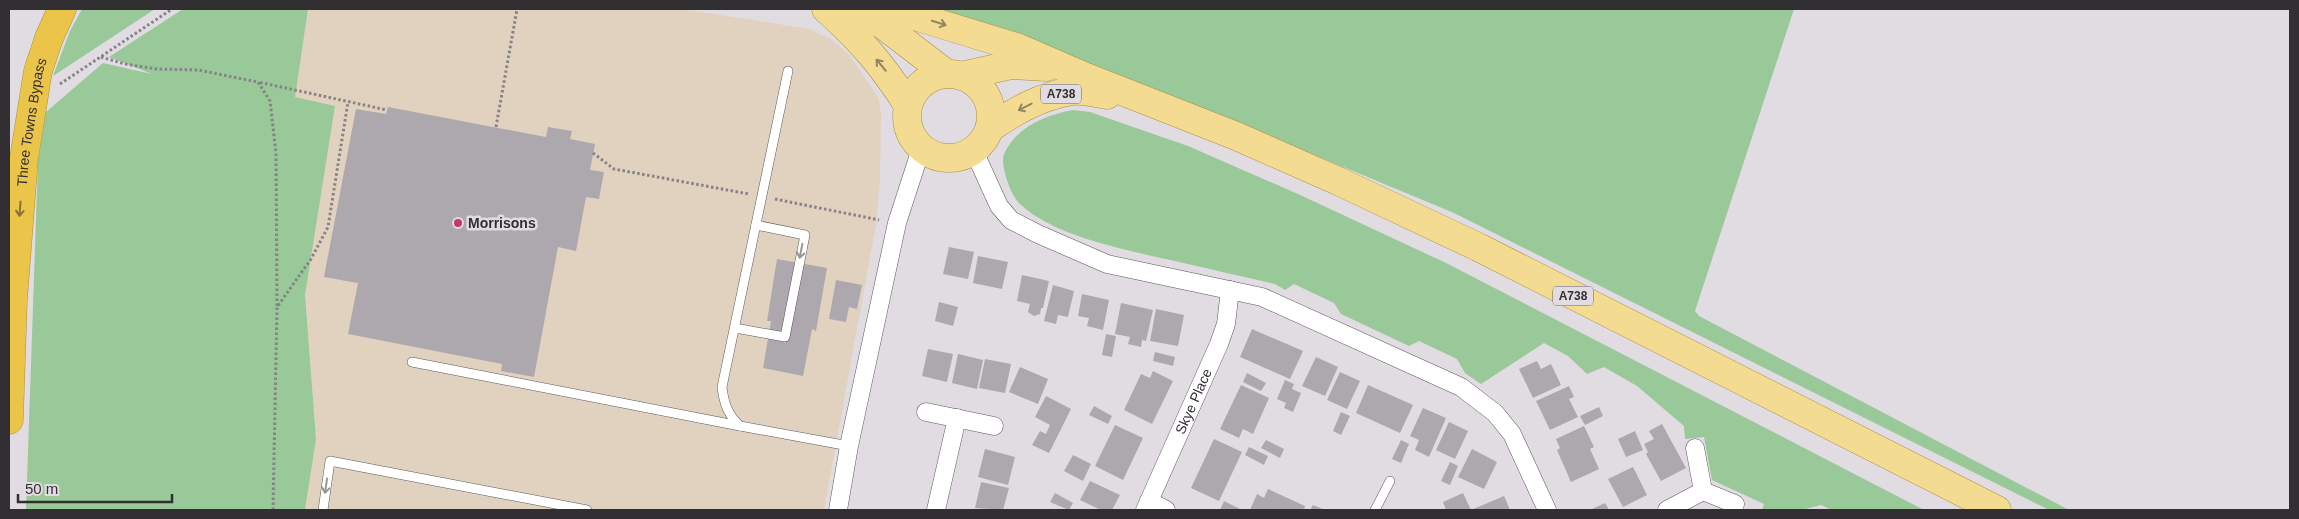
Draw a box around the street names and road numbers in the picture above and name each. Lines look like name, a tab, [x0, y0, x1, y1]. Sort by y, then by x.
street label: Three Towns Bypass	[14, 56, 50, 187]
road number: A738	[1041, 85, 1081, 104]
road number: A738	[1553, 286, 1593, 306]
street label: Skye Place	[1172, 366, 1215, 437]

